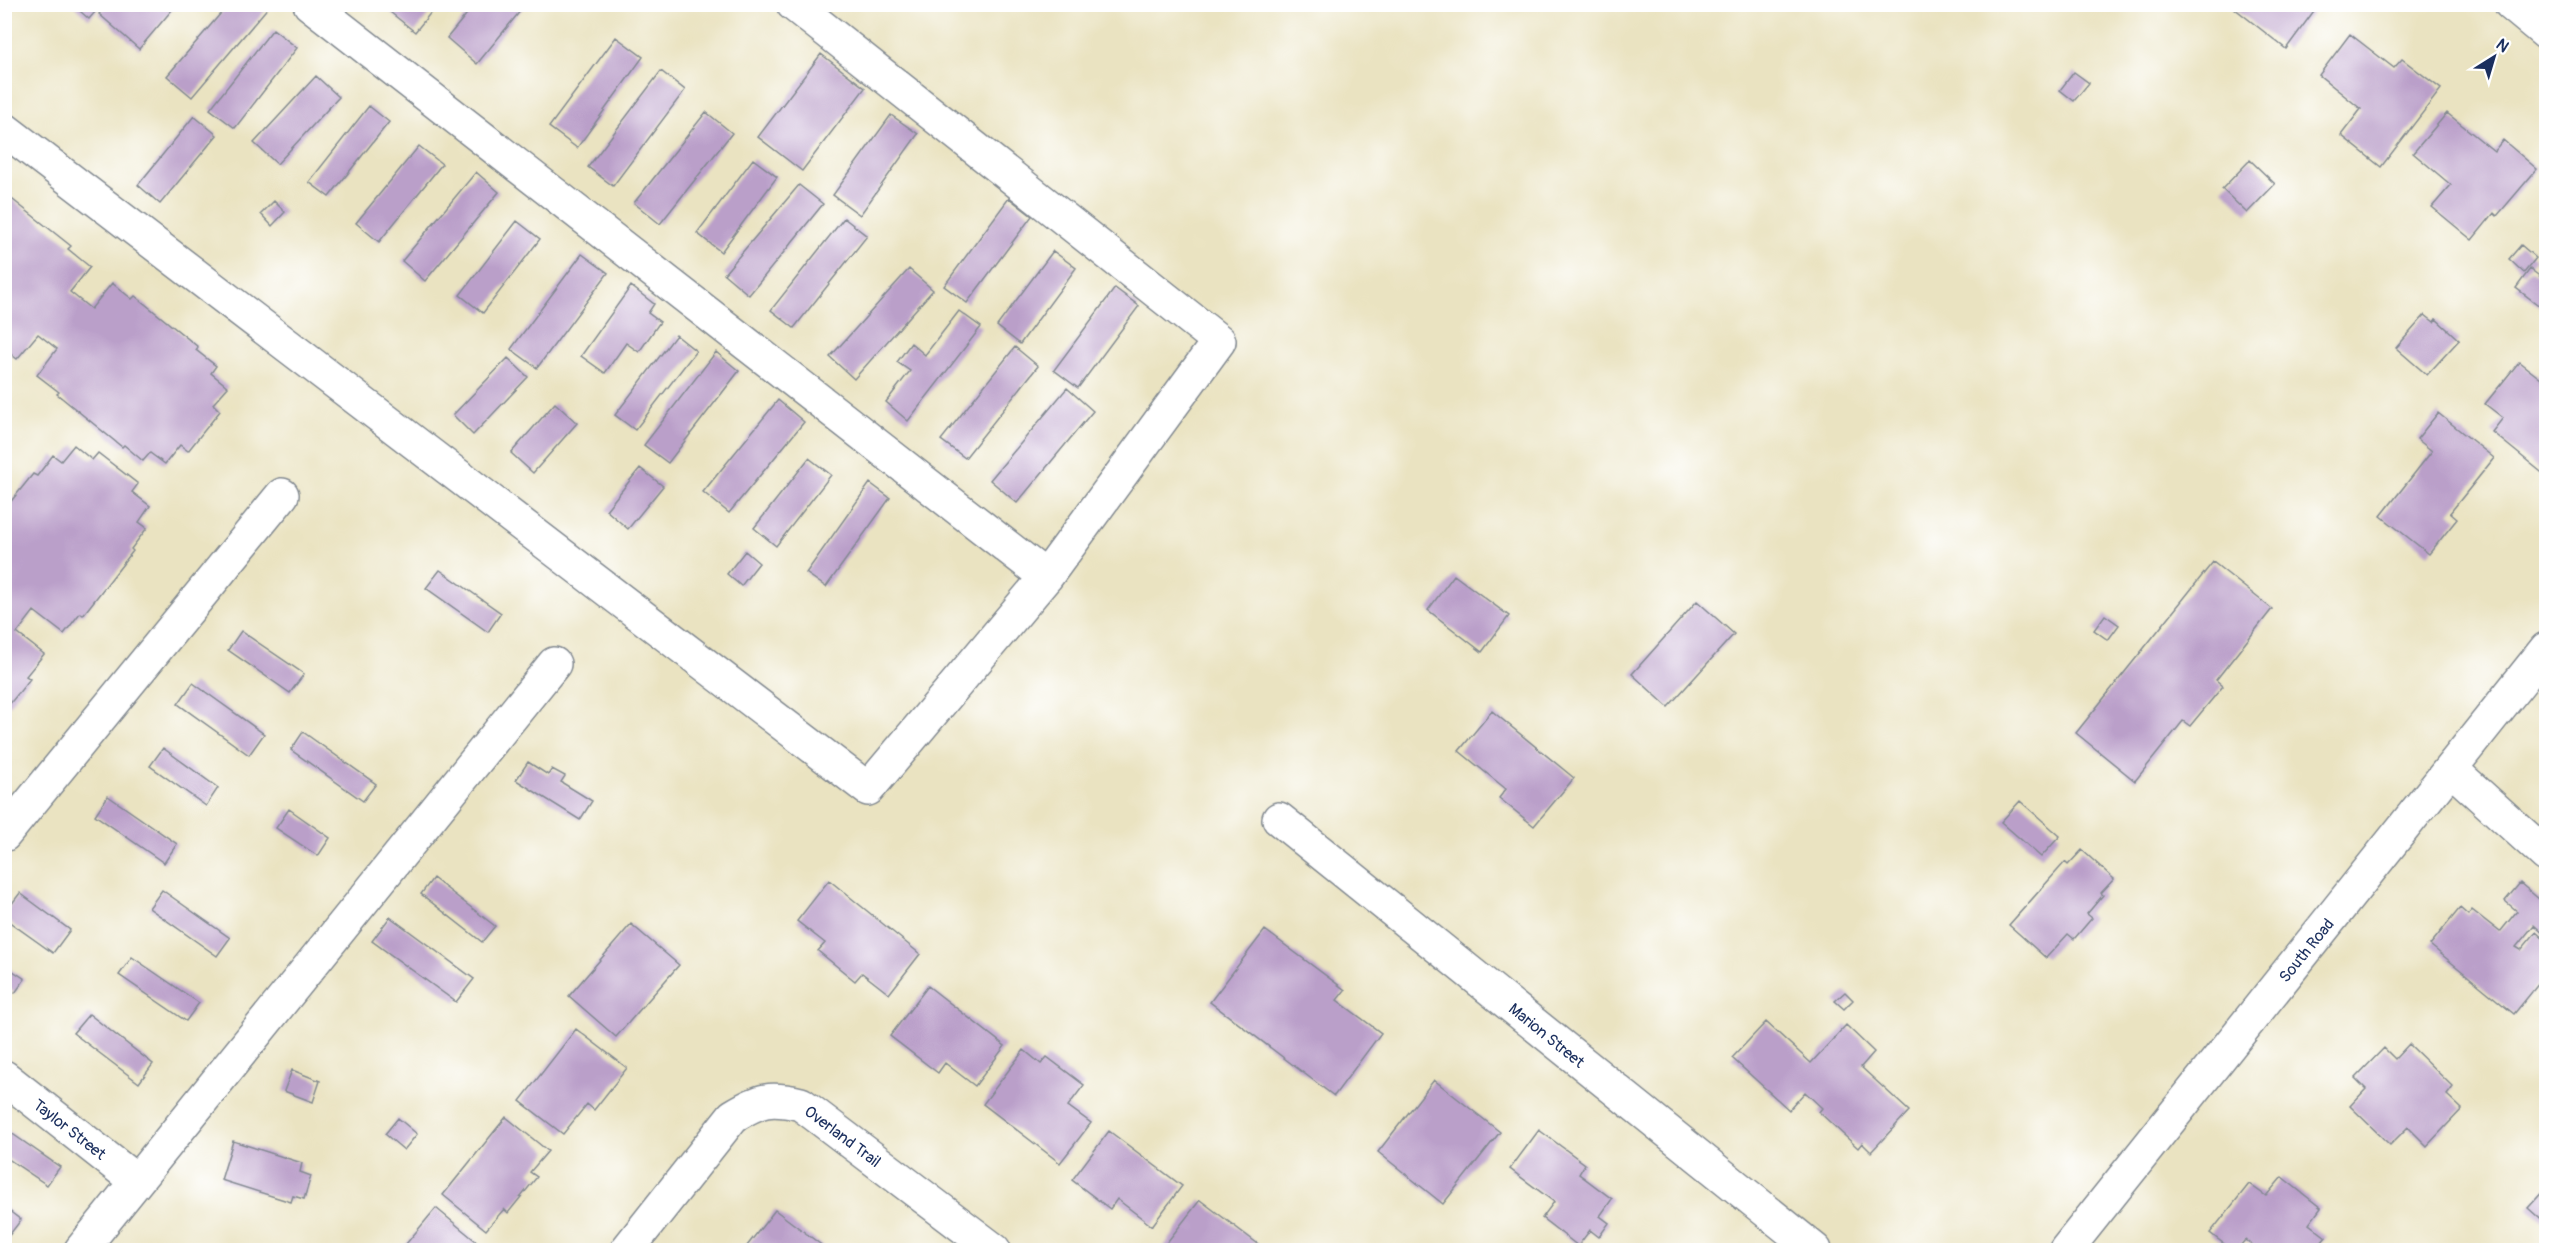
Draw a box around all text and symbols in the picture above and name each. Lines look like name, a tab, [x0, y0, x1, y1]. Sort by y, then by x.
north arrow	[2464, 27, 2524, 87]
text: N	[2492, 35, 2513, 57]
street label: South Road	[2275, 915, 2339, 987]
street label: Marion Street	[1504, 999, 1589, 1073]
street label: Taylor Street	[29, 1095, 110, 1165]
street label: Overland Trail	[800, 1102, 884, 1172]

